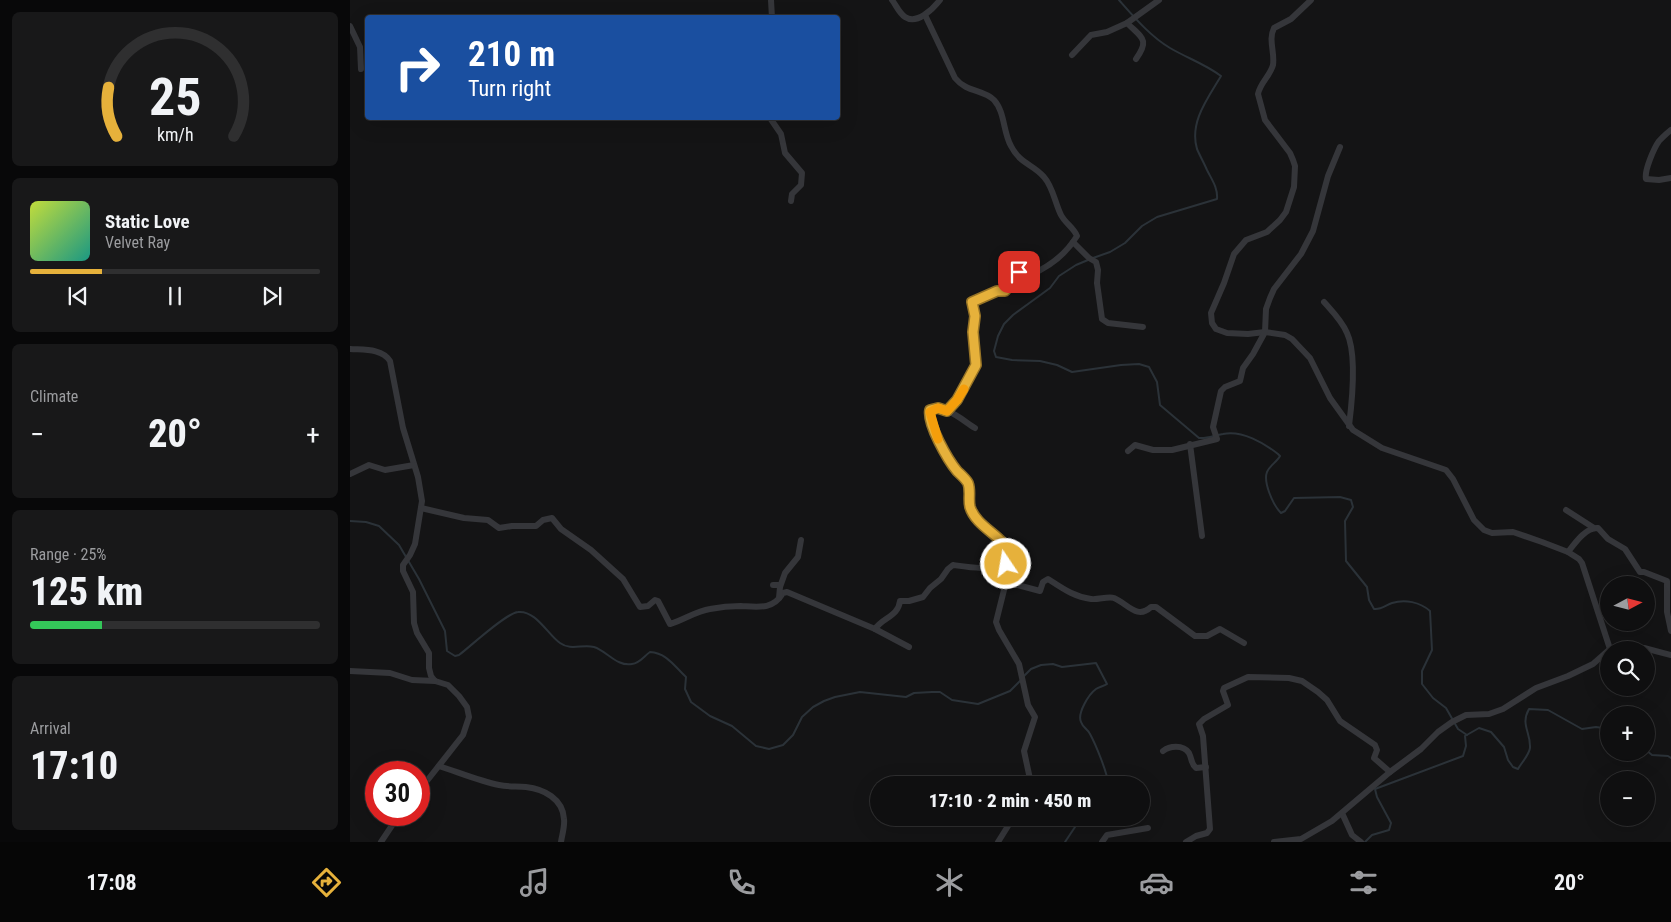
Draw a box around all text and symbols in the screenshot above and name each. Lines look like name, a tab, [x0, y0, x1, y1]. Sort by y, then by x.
text: 210 m	[468, 34, 555, 75]
icon: right	[385, 35, 450, 100]
text: 25	[149, 67, 201, 128]
text: Turn right	[468, 76, 551, 101]
text: km/h	[157, 124, 193, 145]
text: Static Love	[105, 210, 190, 233]
text: Velvet Ray	[105, 233, 170, 252]
pin	[998, 251, 1040, 293]
icon: arrive	[1005, 258, 1033, 286]
icon: previous	[64, 282, 92, 310]
icon: pause	[161, 282, 189, 310]
icon: next	[258, 282, 286, 310]
text: Climate	[30, 387, 78, 406]
text: 20°	[148, 412, 202, 456]
text: −	[30, 418, 44, 451]
text: +	[306, 418, 320, 451]
position arrow	[979, 537, 1031, 589]
text: Range · 25%	[30, 545, 106, 564]
text: 125 km	[30, 570, 143, 614]
north arrow	[1600, 576, 1655, 631]
map controls	[1600, 576, 1655, 826]
button: search	[1600, 641, 1655, 696]
button: +	[1600, 706, 1655, 761]
text: Arrival	[30, 719, 71, 738]
text: 17:10	[30, 744, 118, 788]
speed limit sign: 30	[365, 761, 430, 826]
button: −	[1600, 771, 1655, 826]
text: 17:10 · 2 min · 450 m	[929, 789, 1091, 812]
icon: directions	[309, 865, 344, 900]
icon: music	[517, 865, 552, 900]
icon: phone	[724, 865, 759, 900]
icon: climate	[932, 865, 967, 900]
icon: car	[1139, 865, 1174, 900]
icon: filters	[1346, 865, 1381, 900]
text: 17:08	[86, 870, 137, 895]
text: 20°	[1554, 870, 1585, 895]

